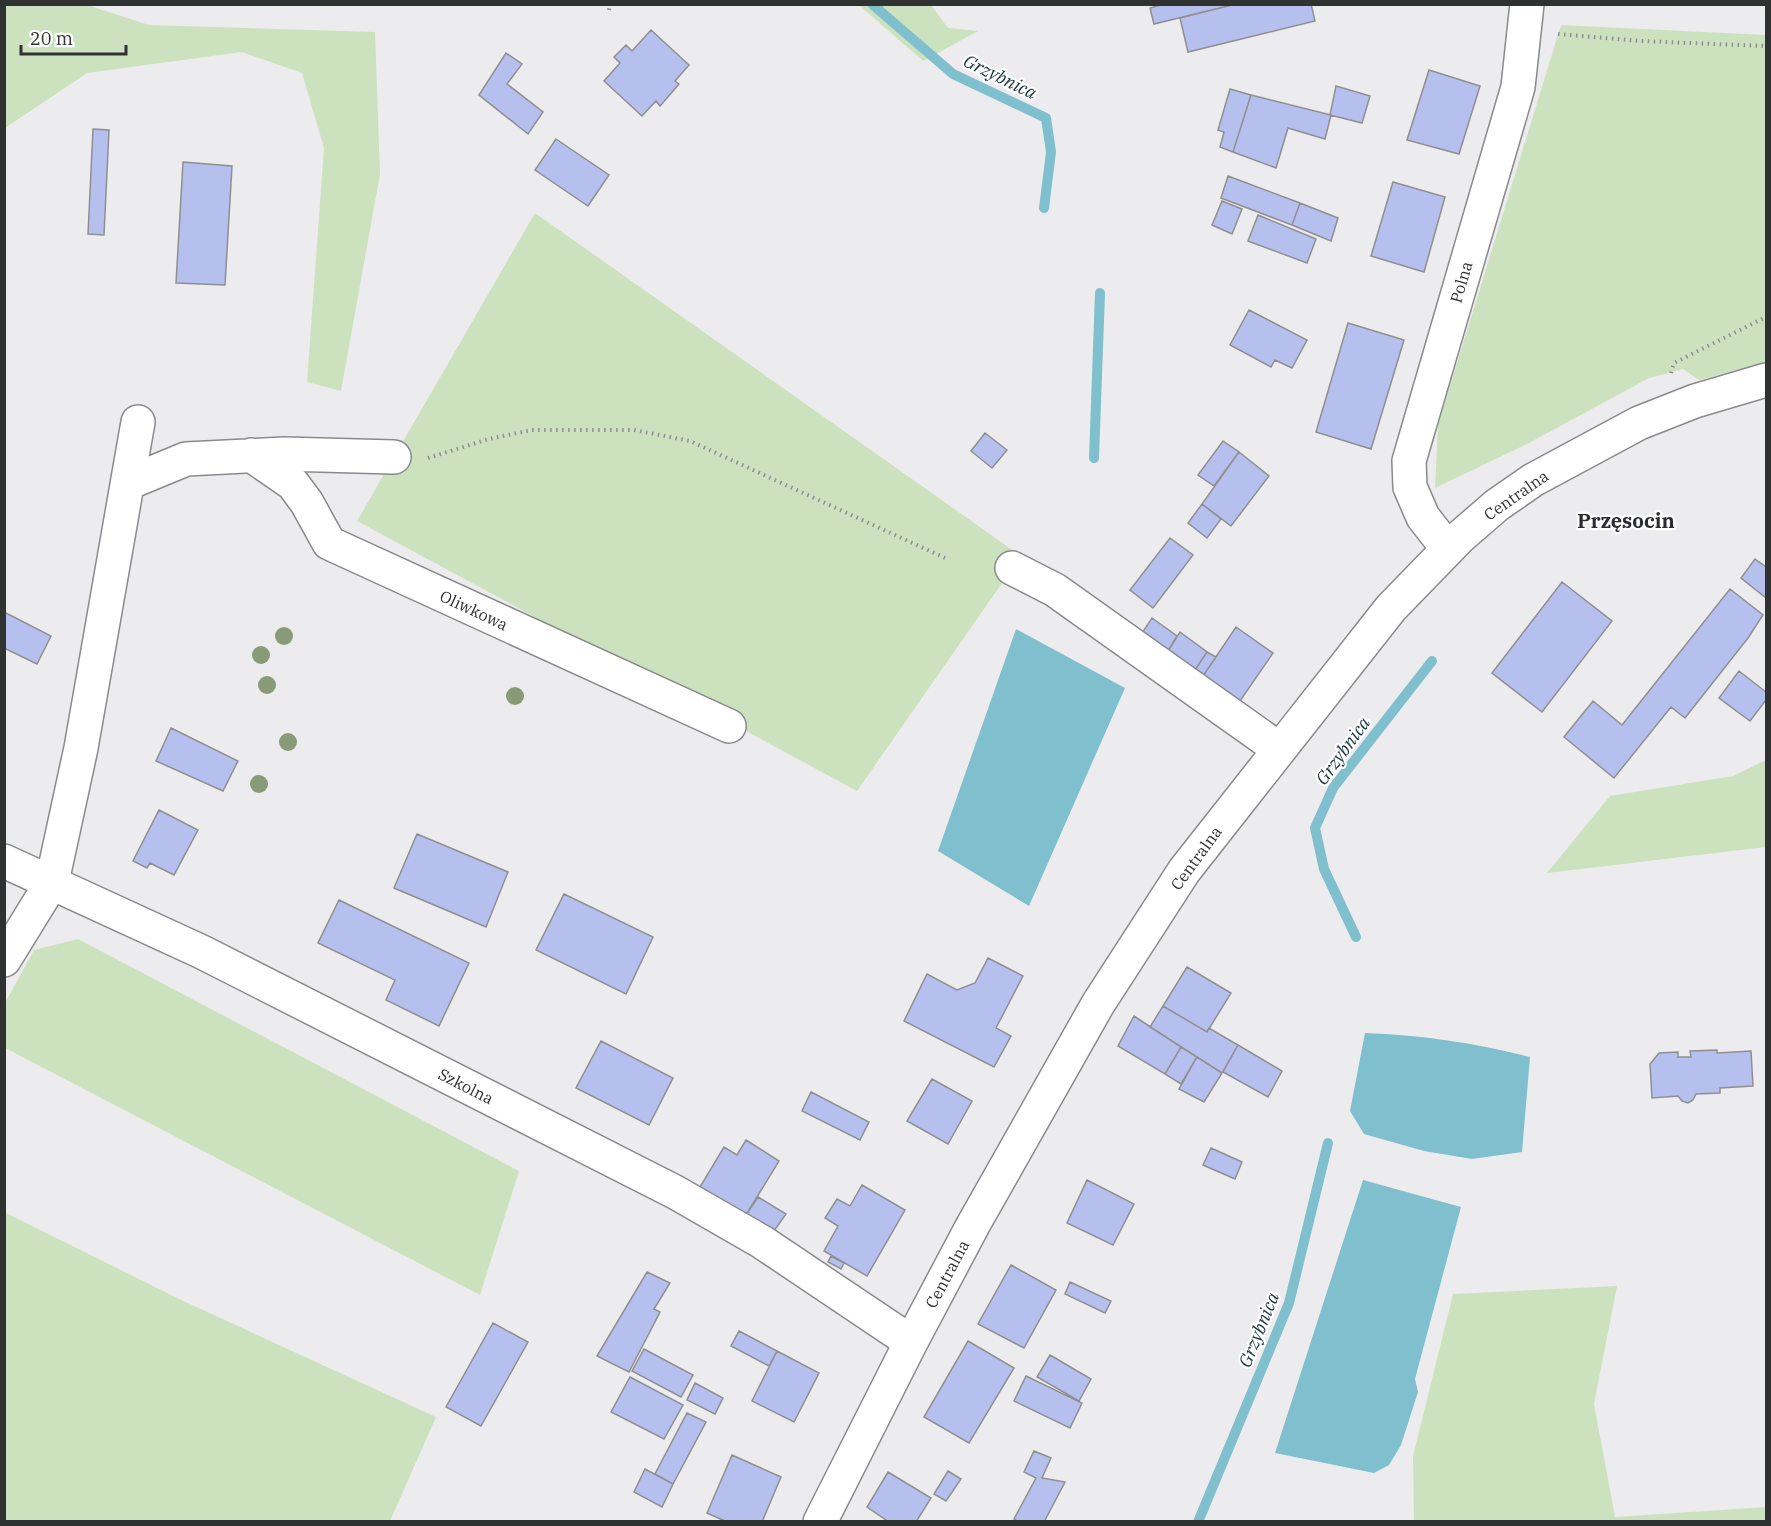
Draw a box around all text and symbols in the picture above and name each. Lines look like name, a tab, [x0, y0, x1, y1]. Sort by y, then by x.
scale bar	[21, 18, 126, 56]
text: 20 m	[30, 27, 73, 50]
water label: Grzybnica	[960, 49, 1041, 104]
street label: Polna	[1446, 259, 1477, 305]
street label: Centralna	[1480, 465, 1552, 524]
district label: Przęsocin	[1577, 507, 1675, 534]
street label: Oliwkowa	[437, 586, 511, 635]
water label: Grzybnica	[1310, 712, 1375, 789]
street label: Centralna	[1166, 822, 1226, 894]
street label: Szkolna	[435, 1064, 497, 1108]
street label: Centralna	[921, 1236, 973, 1311]
water label: Grzybnica	[1233, 1289, 1284, 1371]

